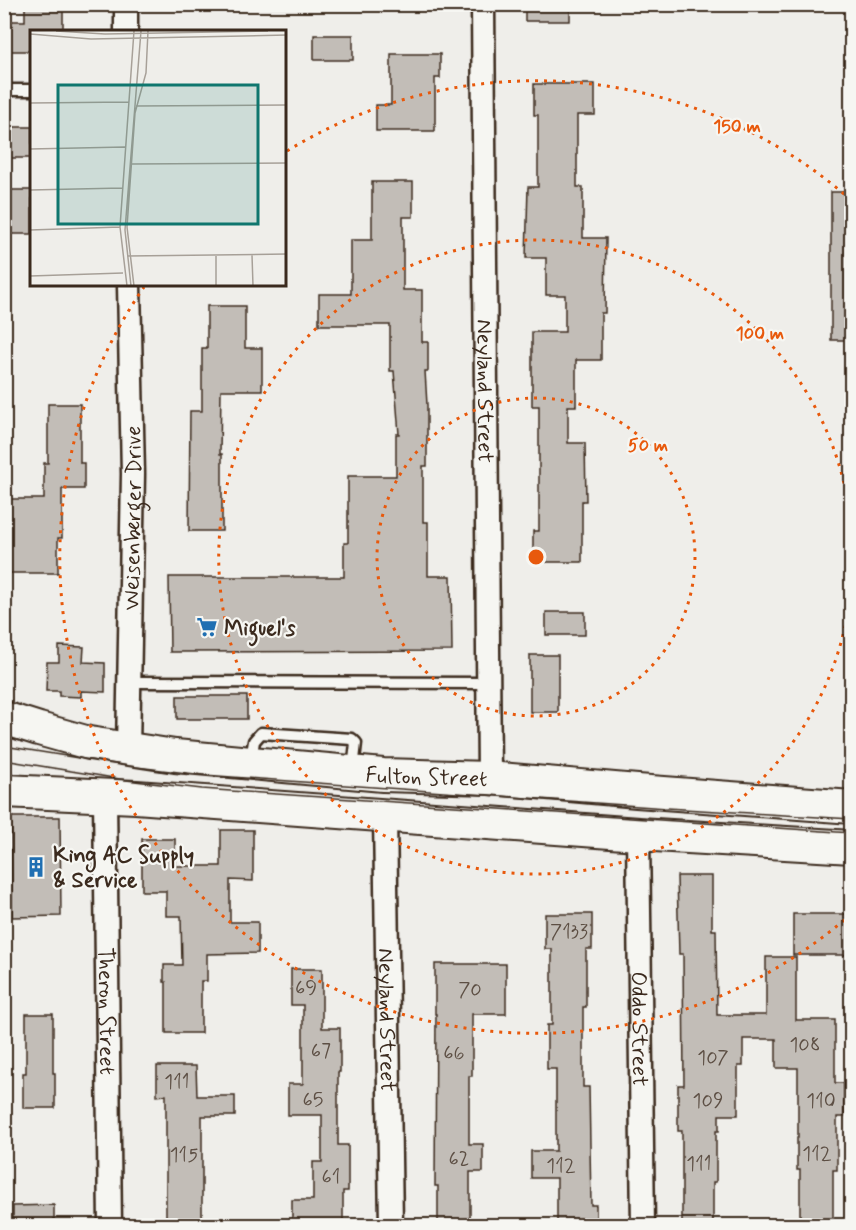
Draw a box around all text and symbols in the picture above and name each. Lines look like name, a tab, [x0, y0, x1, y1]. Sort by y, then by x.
inset map	[30, 30, 286, 286]
text: 150 m	[713, 115, 761, 139]
street label: Neyland Street	[469, 319, 499, 463]
text: 100 m	[736, 322, 784, 346]
street label: Weisenberger Drive	[119, 426, 152, 611]
text: 50 m	[628, 434, 668, 458]
centre of rings	[526, 547, 546, 567]
supermarket icon: Miguel's	[195, 615, 219, 639]
place label: Miguel's	[224, 615, 296, 647]
street label: Fulton Street	[364, 761, 488, 794]
place label: King AC Supply & Service	[53, 842, 194, 895]
building icon: King AC Supply & Service	[24, 855, 48, 879]
house number: 7133	[550, 919, 588, 946]
street label: Theron Street	[91, 947, 120, 1075]
street label: Neyland Street	[371, 948, 401, 1092]
street label: Oddo Street	[624, 971, 653, 1087]
house number: 69	[295, 975, 317, 1002]
house number: 70	[458, 977, 482, 1004]
house number: 108	[789, 1032, 821, 1059]
house number: 67	[311, 1038, 331, 1065]
house number: 66	[443, 1040, 465, 1067]
house number: 107	[697, 1045, 729, 1072]
house number: 111	[164, 1069, 190, 1096]
house number: 65	[303, 1087, 323, 1114]
house number: 109	[693, 1088, 723, 1115]
house number: 110	[806, 1088, 836, 1115]
house number: 112	[802, 1141, 832, 1168]
house number: 115	[170, 1142, 198, 1169]
house number: 62	[449, 1146, 469, 1173]
house number: 111	[686, 1151, 712, 1178]
house number: 112	[546, 1153, 576, 1180]
house number: 61	[322, 1164, 340, 1191]

